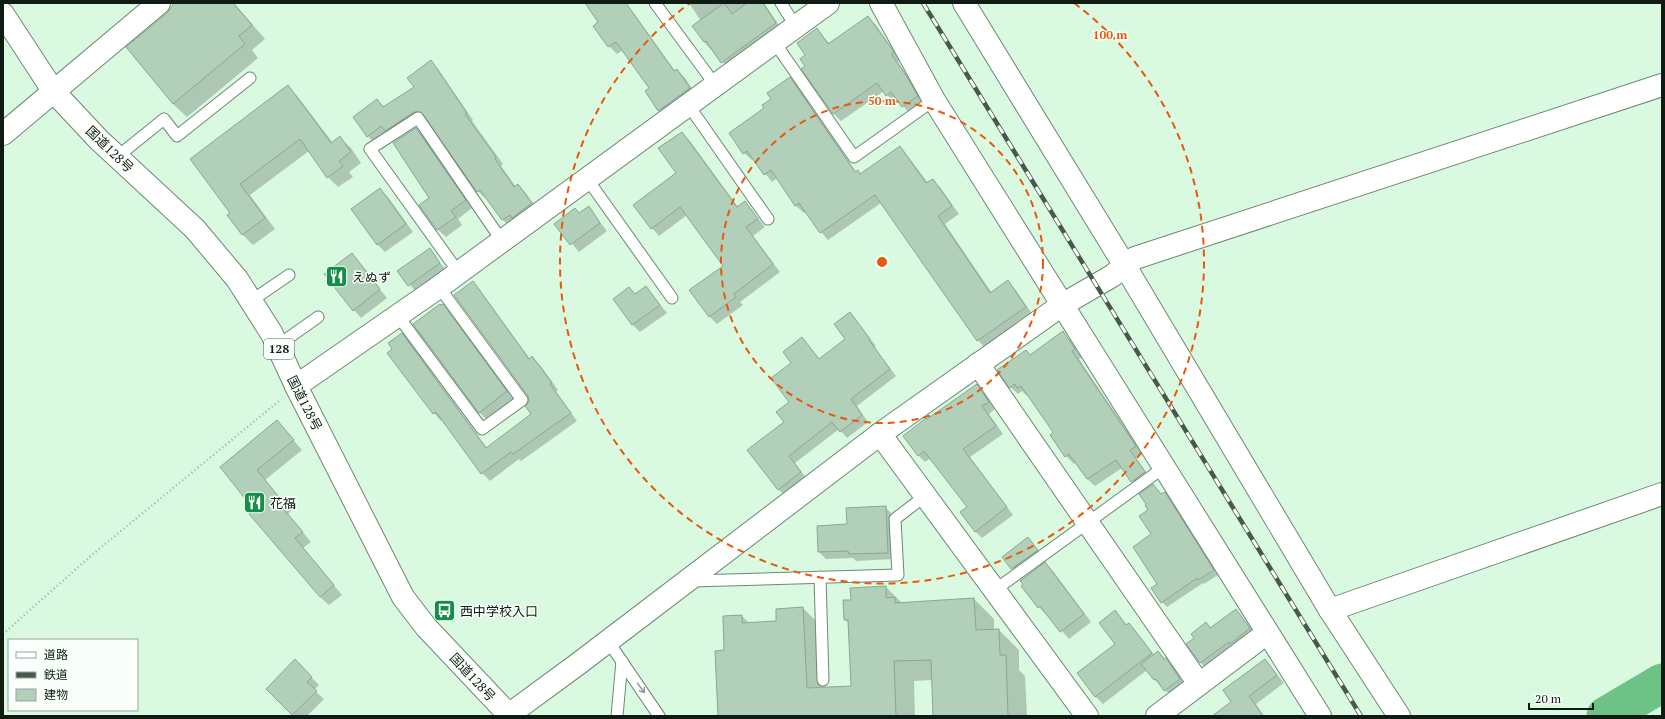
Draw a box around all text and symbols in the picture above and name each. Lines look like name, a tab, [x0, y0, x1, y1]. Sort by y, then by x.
text: 100 m	[1093, 27, 1127, 42]
text: 50 m	[868, 93, 896, 108]
street label: 国道128号	[82, 122, 138, 176]
centre of rings	[875, 255, 889, 269]
restaurant icon: えぬず	[323, 264, 349, 290]
place label: えぬず	[352, 268, 391, 286]
road number: 128	[264, 339, 294, 359]
street label: 国道128号	[283, 372, 327, 434]
restaurant icon: 花福	[242, 490, 268, 516]
place label: 花福	[270, 494, 296, 512]
bus stop icon: 西中学校入口	[432, 598, 458, 624]
place label: 西中学校入口	[460, 602, 538, 620]
legend	[8, 639, 138, 711]
text: 道路	[44, 647, 68, 662]
street label: 国道128号	[446, 649, 500, 705]
text: 鉄道	[44, 667, 68, 682]
one-way arrow	[637, 683, 645, 694]
scale bar	[1529, 685, 1593, 711]
text: 建物	[44, 687, 68, 702]
text: 20 m	[1535, 691, 1562, 706]

